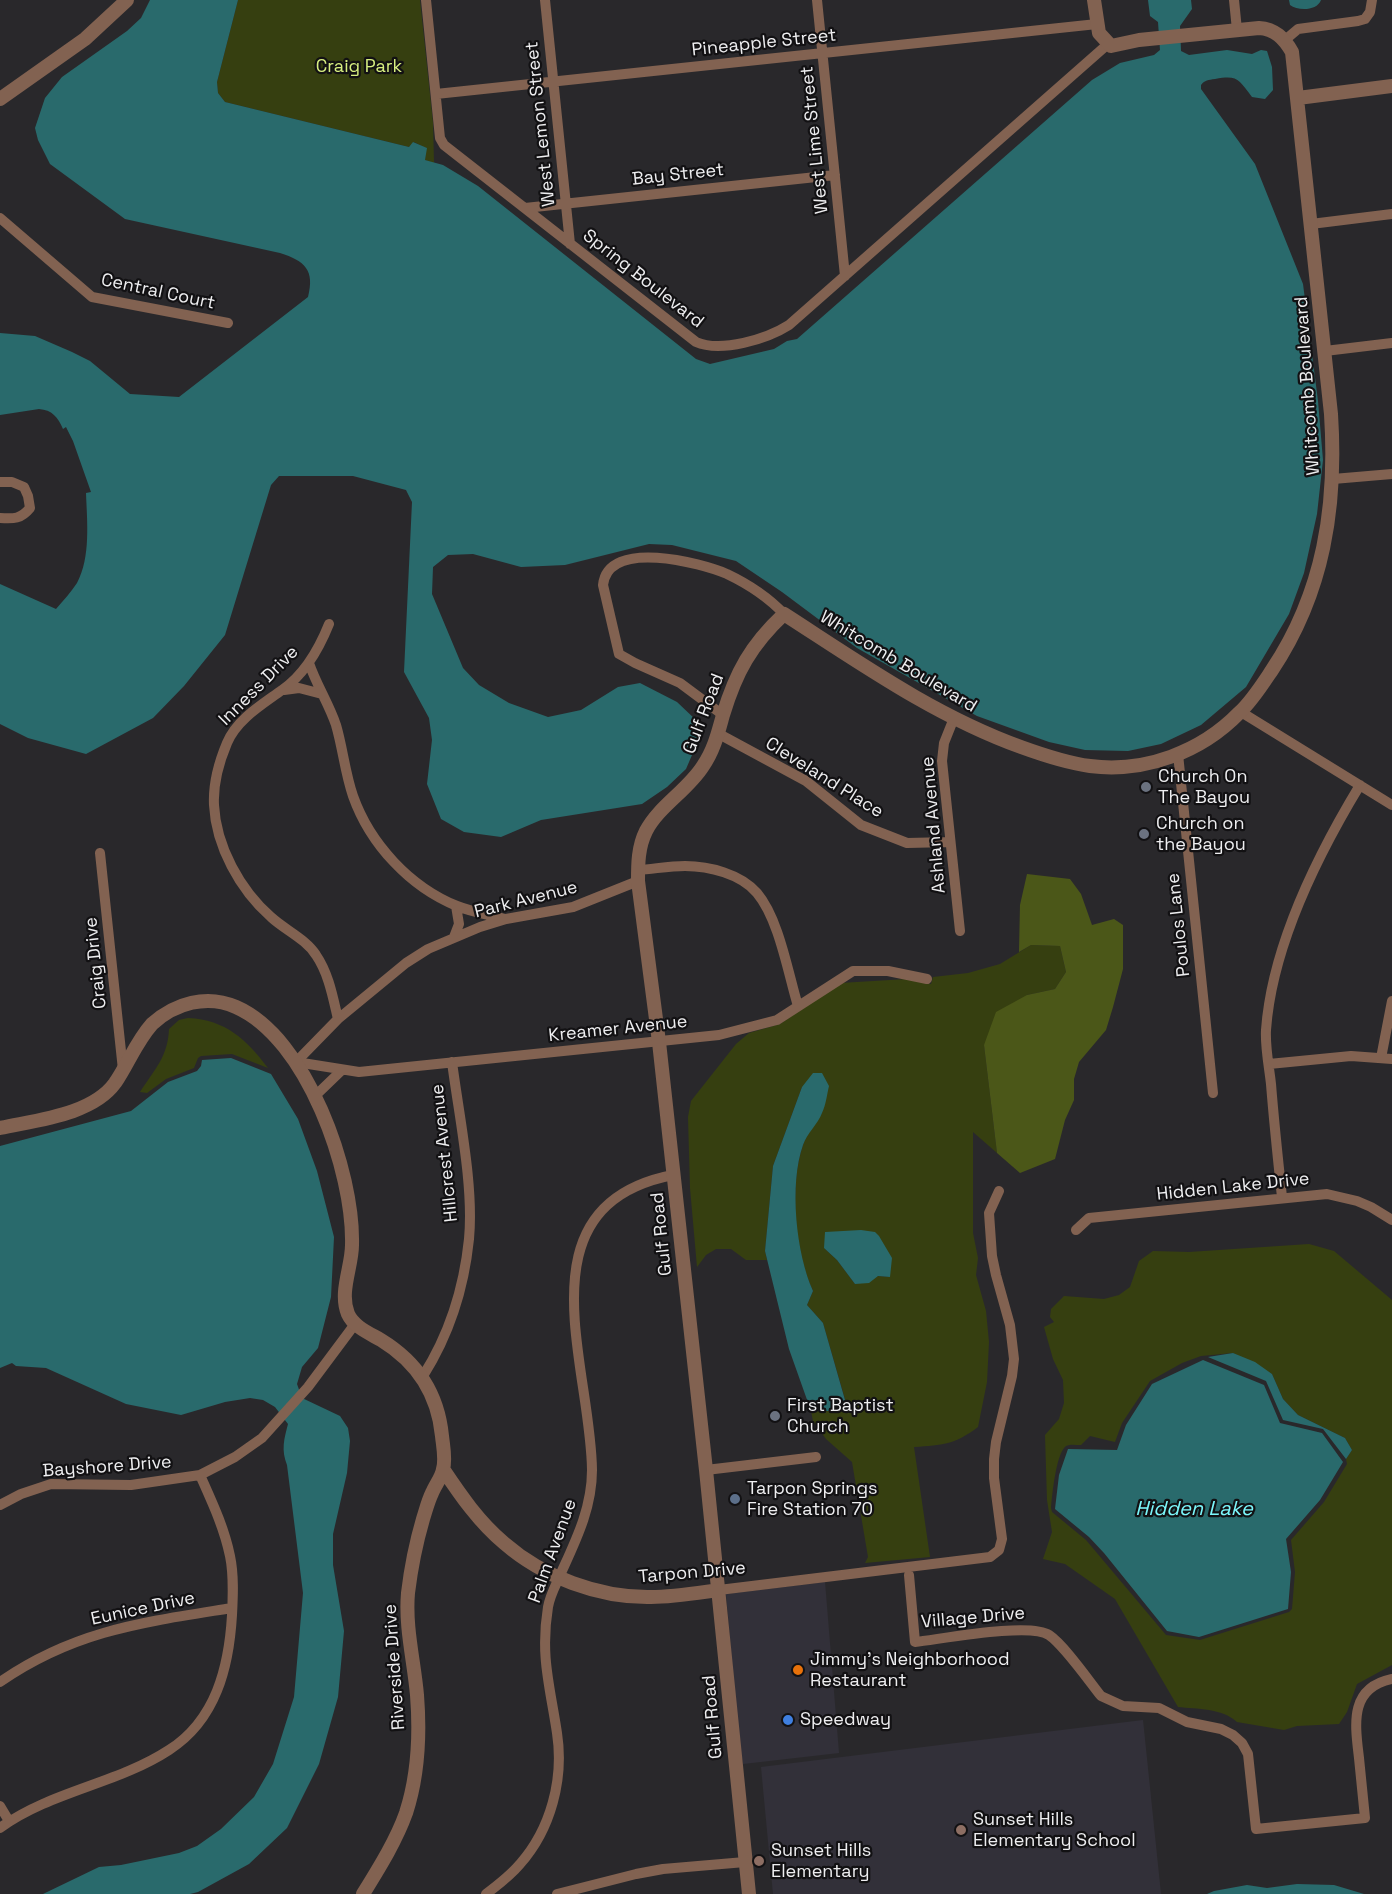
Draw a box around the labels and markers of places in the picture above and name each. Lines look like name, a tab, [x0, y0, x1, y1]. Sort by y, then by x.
place label: Church On The Bayou	[1158, 766, 1250, 808]
marker: Church On The Bayou	[1139, 780, 1153, 794]
place label: Church on the Bayou	[1156, 813, 1246, 856]
marker: Church on the Bayou	[1137, 827, 1151, 841]
place label: First Baptist Church	[787, 1395, 894, 1438]
marker: First Baptist Church	[768, 1409, 782, 1423]
place label: Tarpon Springs Fire Station 70	[747, 1478, 877, 1520]
marker: Tarpon Springs Fire Station 70	[728, 1492, 742, 1506]
place label: Jimmy's Neighborhood Restaurant	[810, 1649, 1009, 1692]
marker: Jimmy's Neighborhood Restaurant	[791, 1663, 805, 1677]
place label: Speedway	[800, 1709, 891, 1731]
marker: Speedway	[781, 1713, 795, 1727]
place label: Sunset Hills Elementary School	[973, 1809, 1136, 1852]
marker: Sunset Hills Elementary School	[954, 1823, 968, 1837]
place label: Sunset Hills Elementary	[771, 1840, 871, 1882]
marker: Sunset Hills Elementary	[752, 1854, 766, 1868]

